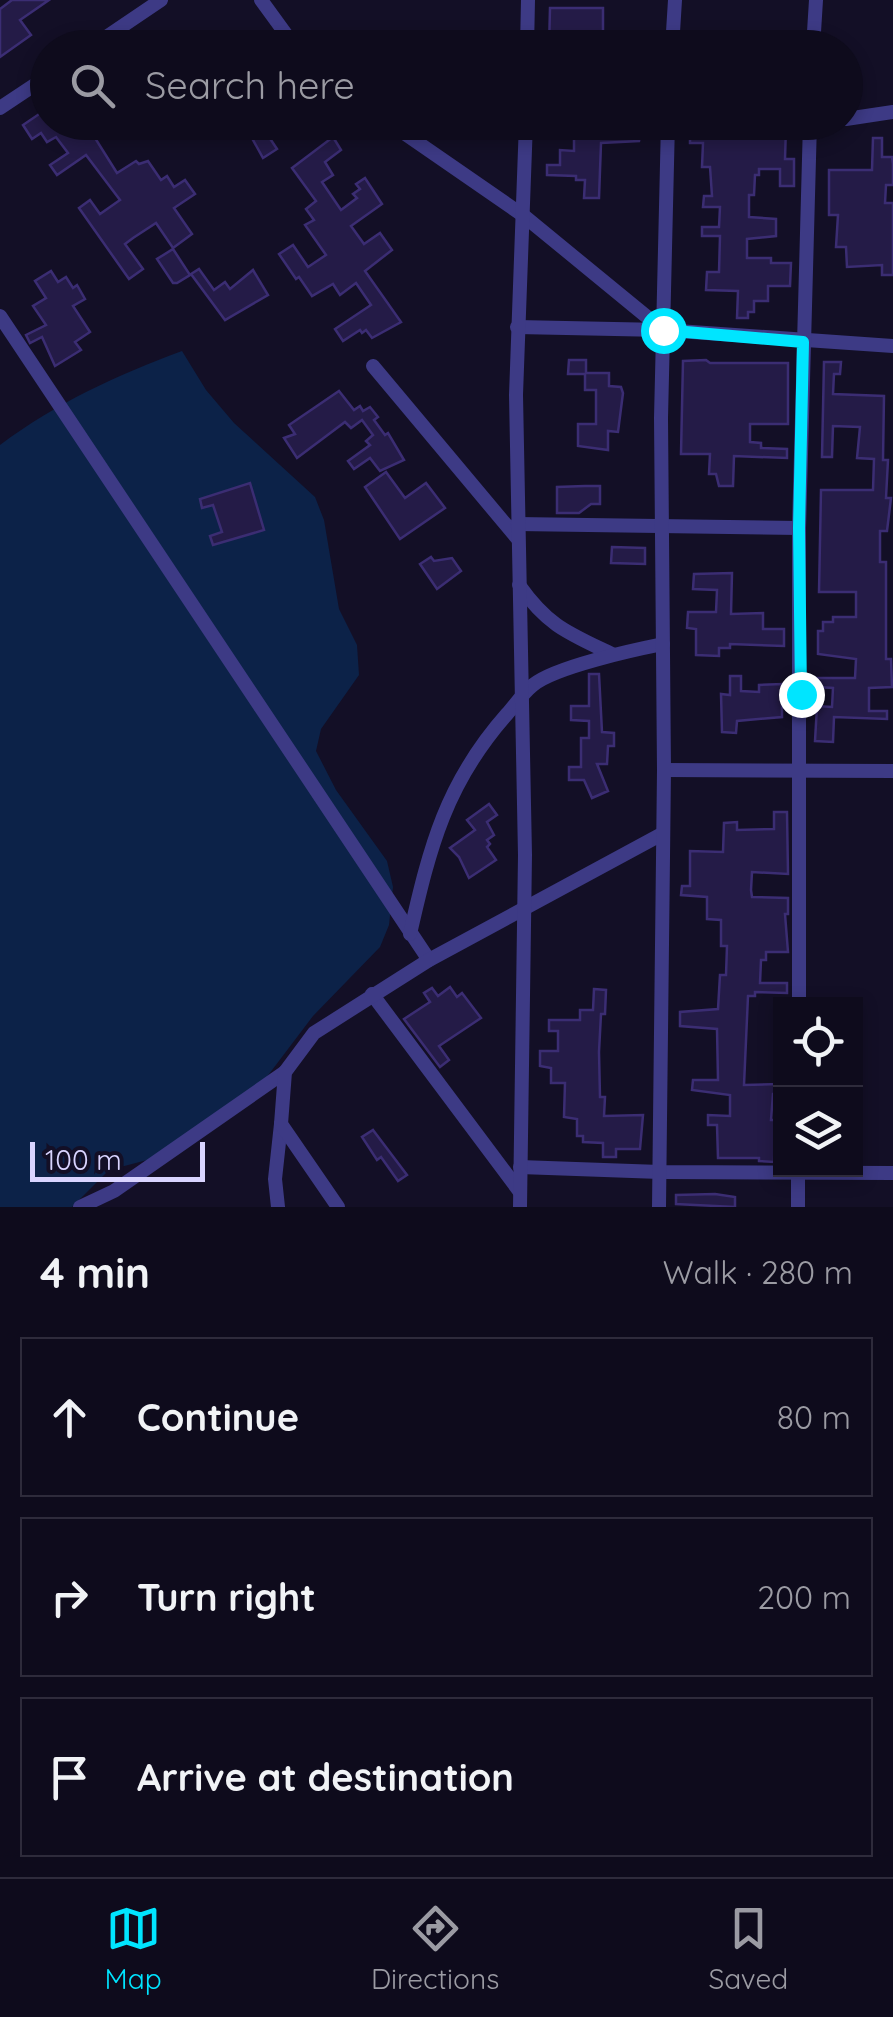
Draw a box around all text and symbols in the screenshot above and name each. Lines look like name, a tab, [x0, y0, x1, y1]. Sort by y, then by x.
search box	[30, 30, 863, 140]
icon: search	[65, 58, 120, 113]
text: Search here	[145, 61, 355, 109]
route start	[641, 308, 687, 354]
route end	[779, 672, 825, 718]
map controls	[773, 997, 863, 1177]
button: locate	[773, 997, 863, 1087]
button: layers	[773, 1087, 863, 1177]
scale bar	[30, 1137, 205, 1182]
text: 100 m	[45, 1142, 122, 1177]
text: 4 min	[40, 1246, 150, 1299]
text: Walk · 280 m	[663, 1252, 853, 1292]
icon: ahead	[42, 1390, 97, 1445]
text: Continue	[137, 1393, 299, 1441]
text: 80 m	[777, 1397, 851, 1437]
icon: right	[42, 1570, 97, 1625]
text: Turn right	[137, 1573, 316, 1621]
text: 200 m	[757, 1577, 851, 1617]
icon: arrive	[42, 1750, 97, 1805]
text: Arrive at destination	[137, 1753, 514, 1801]
tab: Map	[105, 1901, 162, 1996]
tab: Directions	[371, 1901, 499, 1996]
tab: Saved	[709, 1901, 788, 1996]

